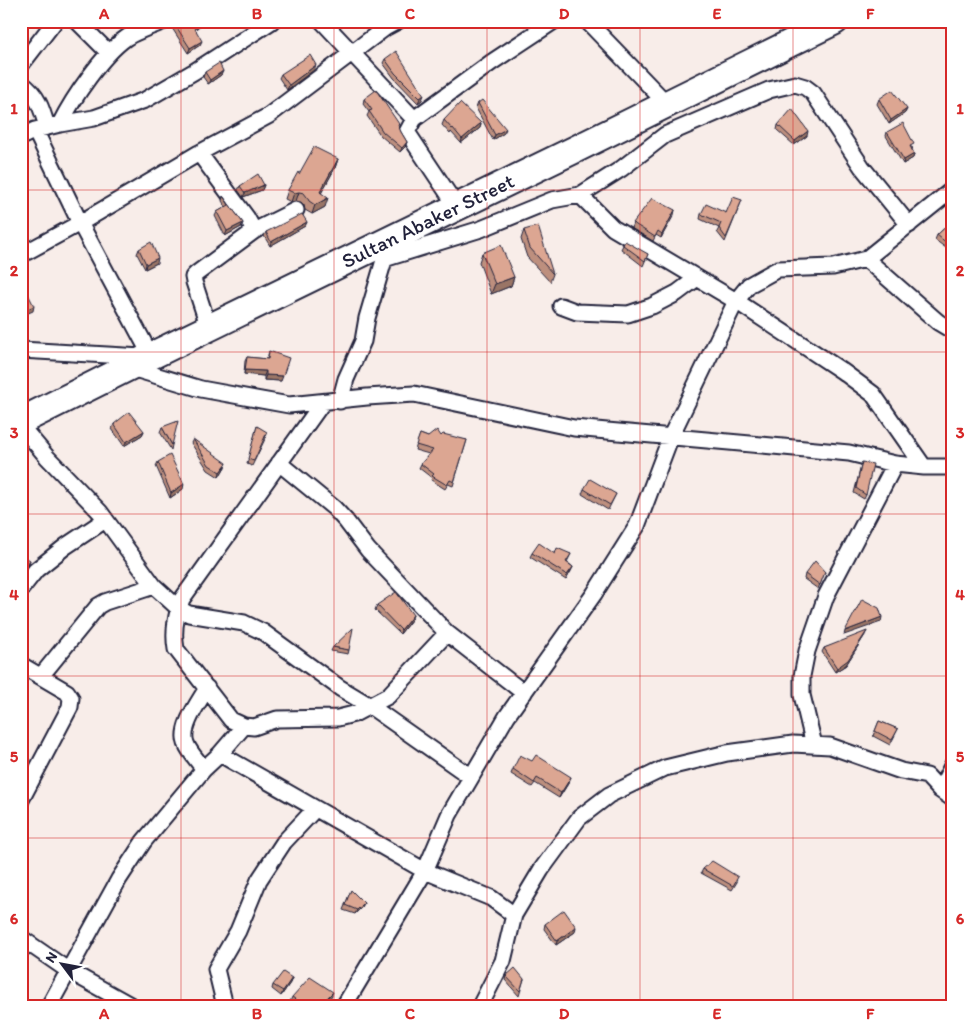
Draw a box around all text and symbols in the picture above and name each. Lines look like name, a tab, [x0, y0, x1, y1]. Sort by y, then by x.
text: A	[98, 4, 110, 23]
text: B	[252, 4, 263, 23]
text: C	[405, 4, 416, 23]
text: D	[559, 4, 570, 23]
text: E	[713, 4, 722, 23]
text: F	[866, 4, 875, 23]
text: 1	[10, 99, 18, 118]
text: 1	[956, 99, 964, 118]
street label: Sultan Abaker Street	[337, 168, 518, 273]
text: 2	[10, 261, 19, 280]
text: 2	[956, 261, 965, 280]
text: 3	[10, 423, 19, 442]
text: 3	[956, 423, 965, 442]
text: 4	[9, 585, 19, 604]
text: 4	[955, 585, 965, 604]
text: 5	[10, 747, 19, 766]
text: 5	[956, 747, 965, 766]
text: 6	[10, 909, 19, 928]
text: 6	[956, 909, 965, 928]
north arrow	[38, 940, 88, 990]
text: N	[42, 949, 61, 966]
text: A	[98, 1004, 110, 1023]
text: B	[252, 1004, 263, 1023]
text: C	[405, 1004, 416, 1023]
text: D	[559, 1004, 570, 1023]
text: E	[713, 1004, 722, 1023]
text: F	[866, 1004, 875, 1023]

